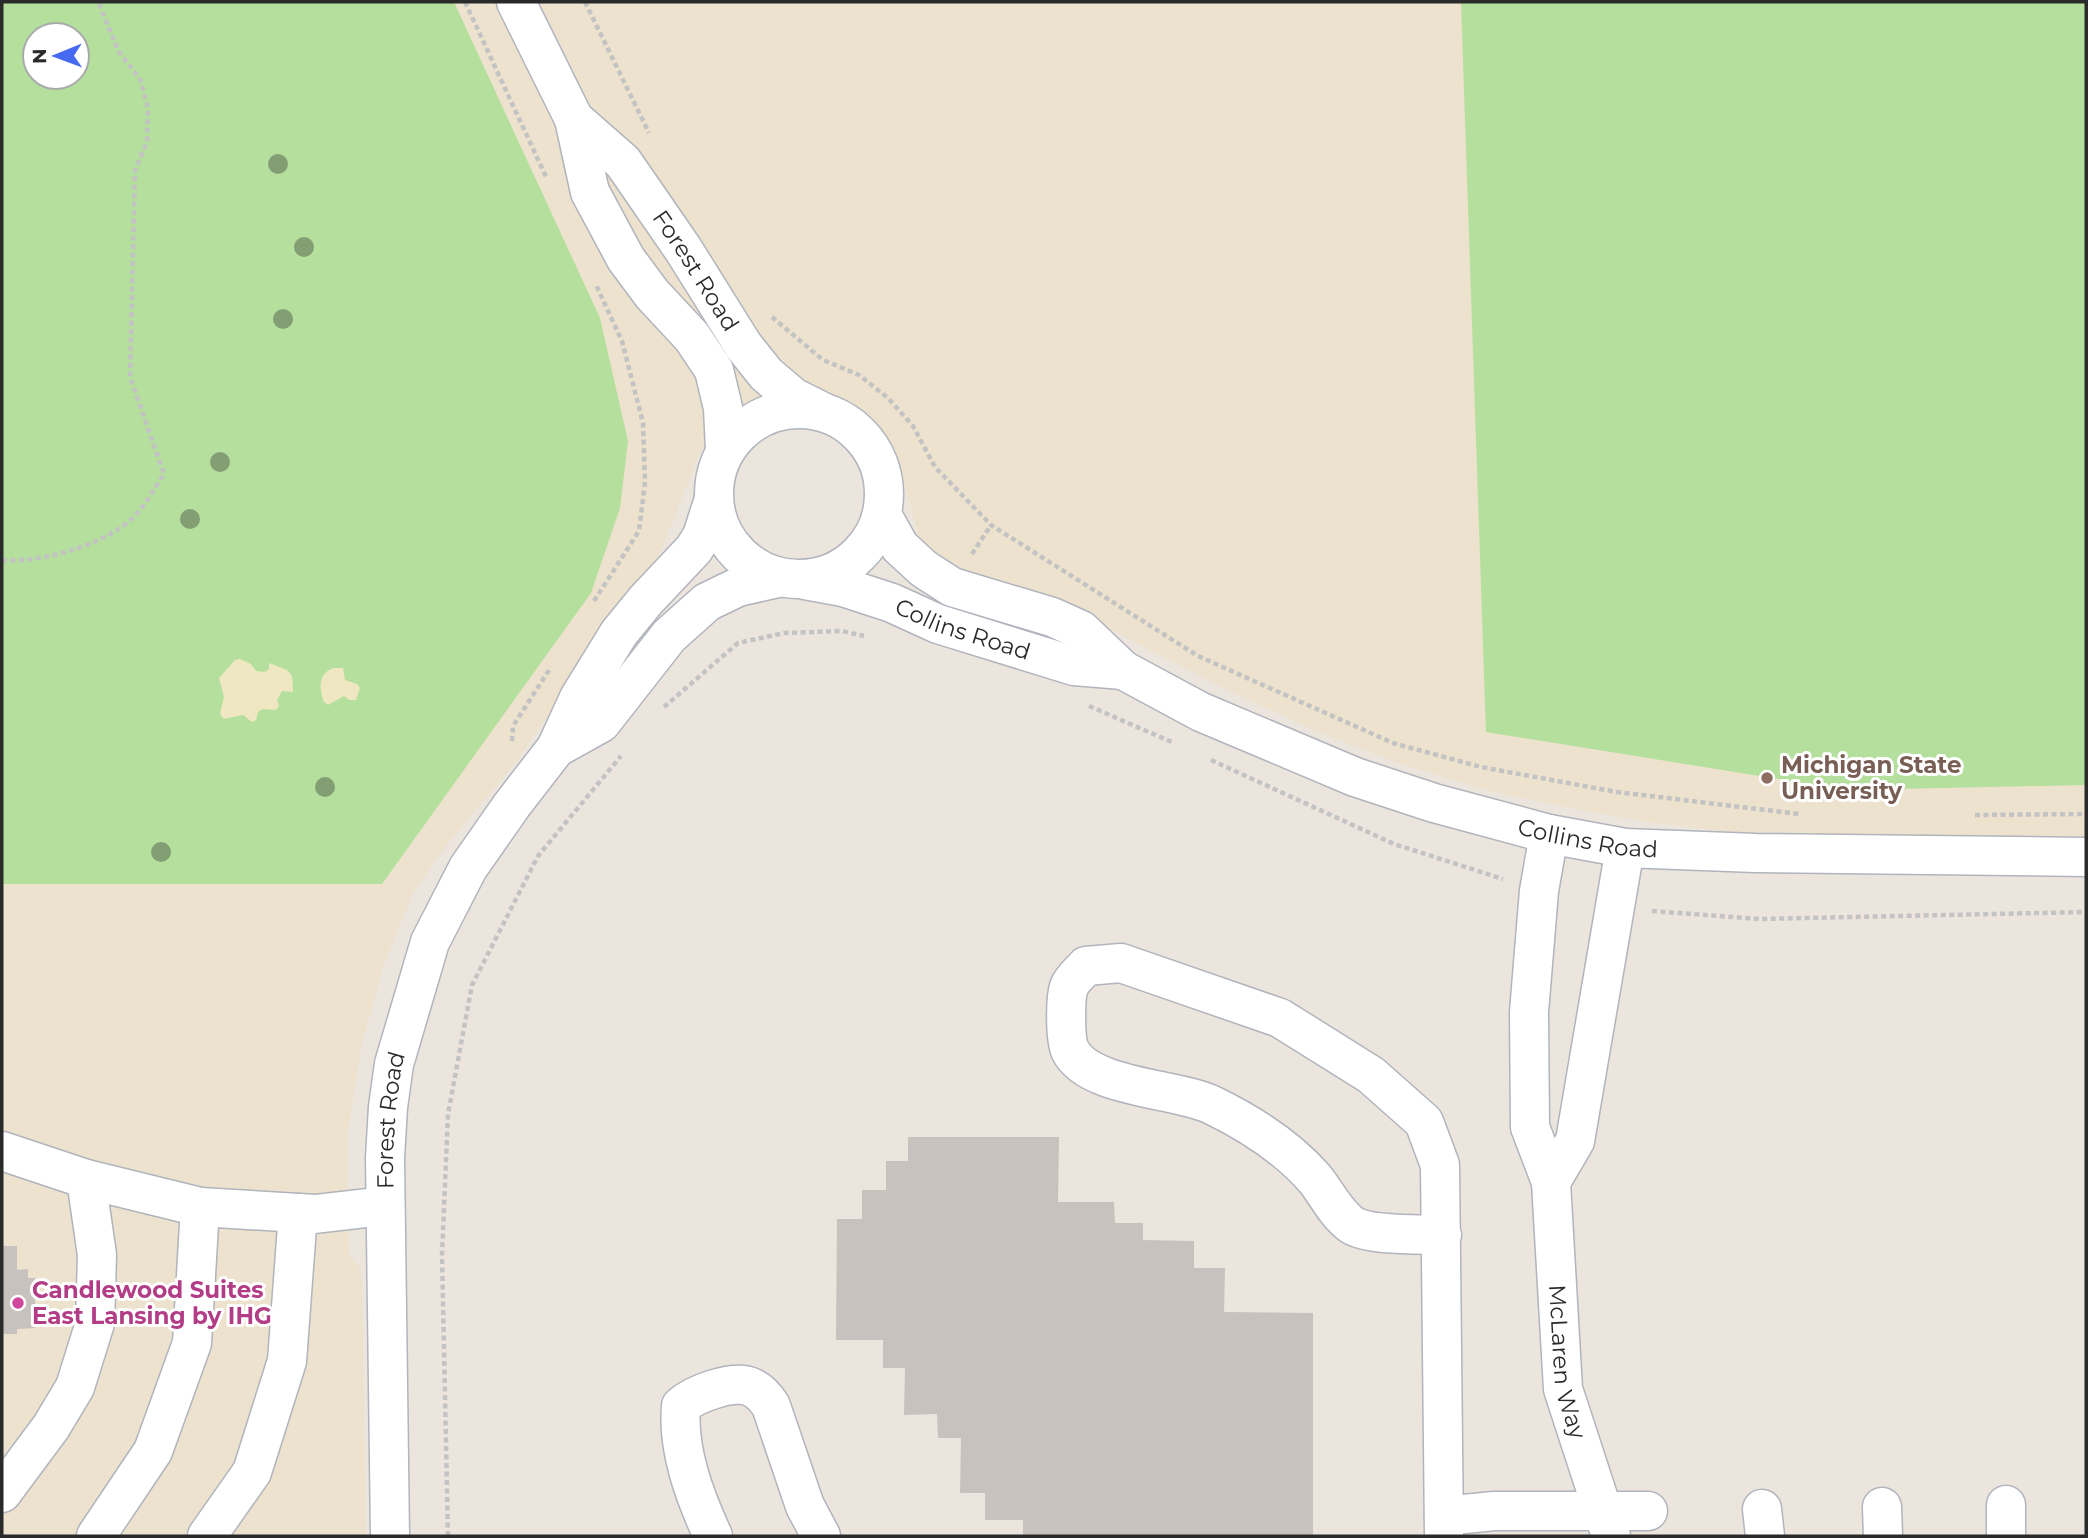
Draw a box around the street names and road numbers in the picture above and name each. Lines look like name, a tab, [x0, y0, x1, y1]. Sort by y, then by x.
street label: Forest Road	[647, 205, 745, 336]
street label: Collins Road	[891, 592, 1034, 666]
street label: Collins Road	[1515, 812, 1658, 863]
street label: Forest Road	[371, 1048, 411, 1189]
street label: McLaren Way	[1543, 1284, 1593, 1443]

